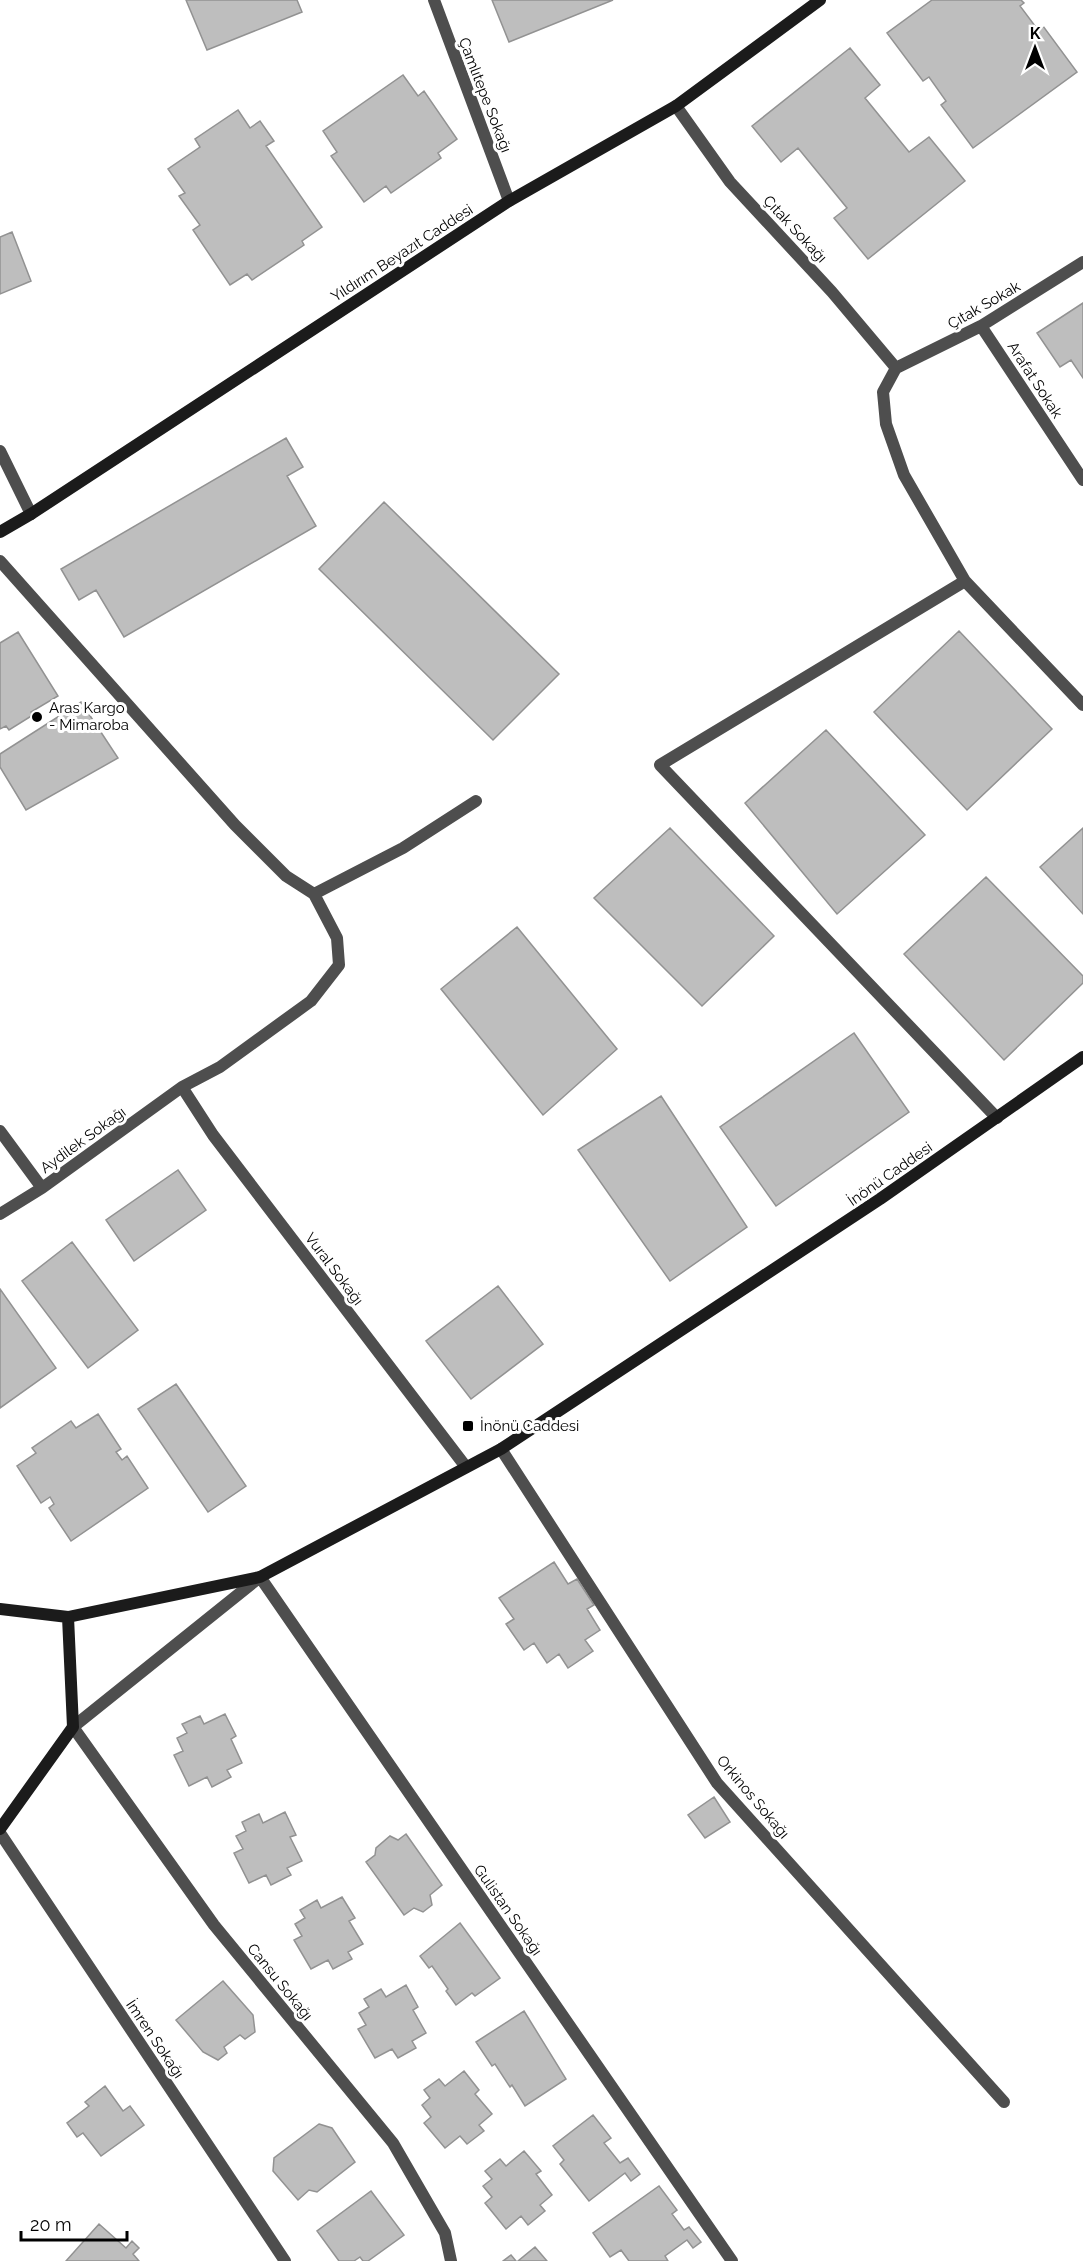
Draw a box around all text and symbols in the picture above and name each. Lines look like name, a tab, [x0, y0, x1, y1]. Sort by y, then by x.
north arrow	[1005, 18, 1065, 78]
text: K	[1030, 24, 1041, 43]
street label: Çamlıtepe Sokağı	[455, 35, 515, 155]
street label: Çıtak Sokağı	[759, 192, 831, 266]
street label: Yıldırım Beyazıt Caddesi	[328, 200, 476, 306]
street label: Çıtak Sokak	[945, 277, 1023, 333]
street label: Arafat Sokak	[1004, 338, 1066, 422]
place label: Aras Kargo - Mimaroba	[49, 699, 129, 734]
marker: Aras Kargo - Mimaroba	[30, 710, 44, 724]
street label: Aydilek Sokağı	[37, 1103, 129, 1177]
street label: İnönü Caddesi	[844, 1137, 936, 1210]
street label: Vural Sokağı	[301, 1229, 367, 1309]
place label: İnönü Caddesi	[480, 1416, 579, 1435]
marker: İnönü Caddesi	[461, 1419, 475, 1433]
street label: Orkinos Sokağı	[713, 1752, 793, 1842]
street label: Gulistan Sokağı	[470, 1861, 546, 1959]
street label: Cansu Sokağı	[243, 1940, 317, 2024]
street label: İmren Sokağı	[122, 1996, 189, 2082]
scale bar	[21, 2204, 128, 2242]
text: 20 m	[30, 2214, 72, 2235]

